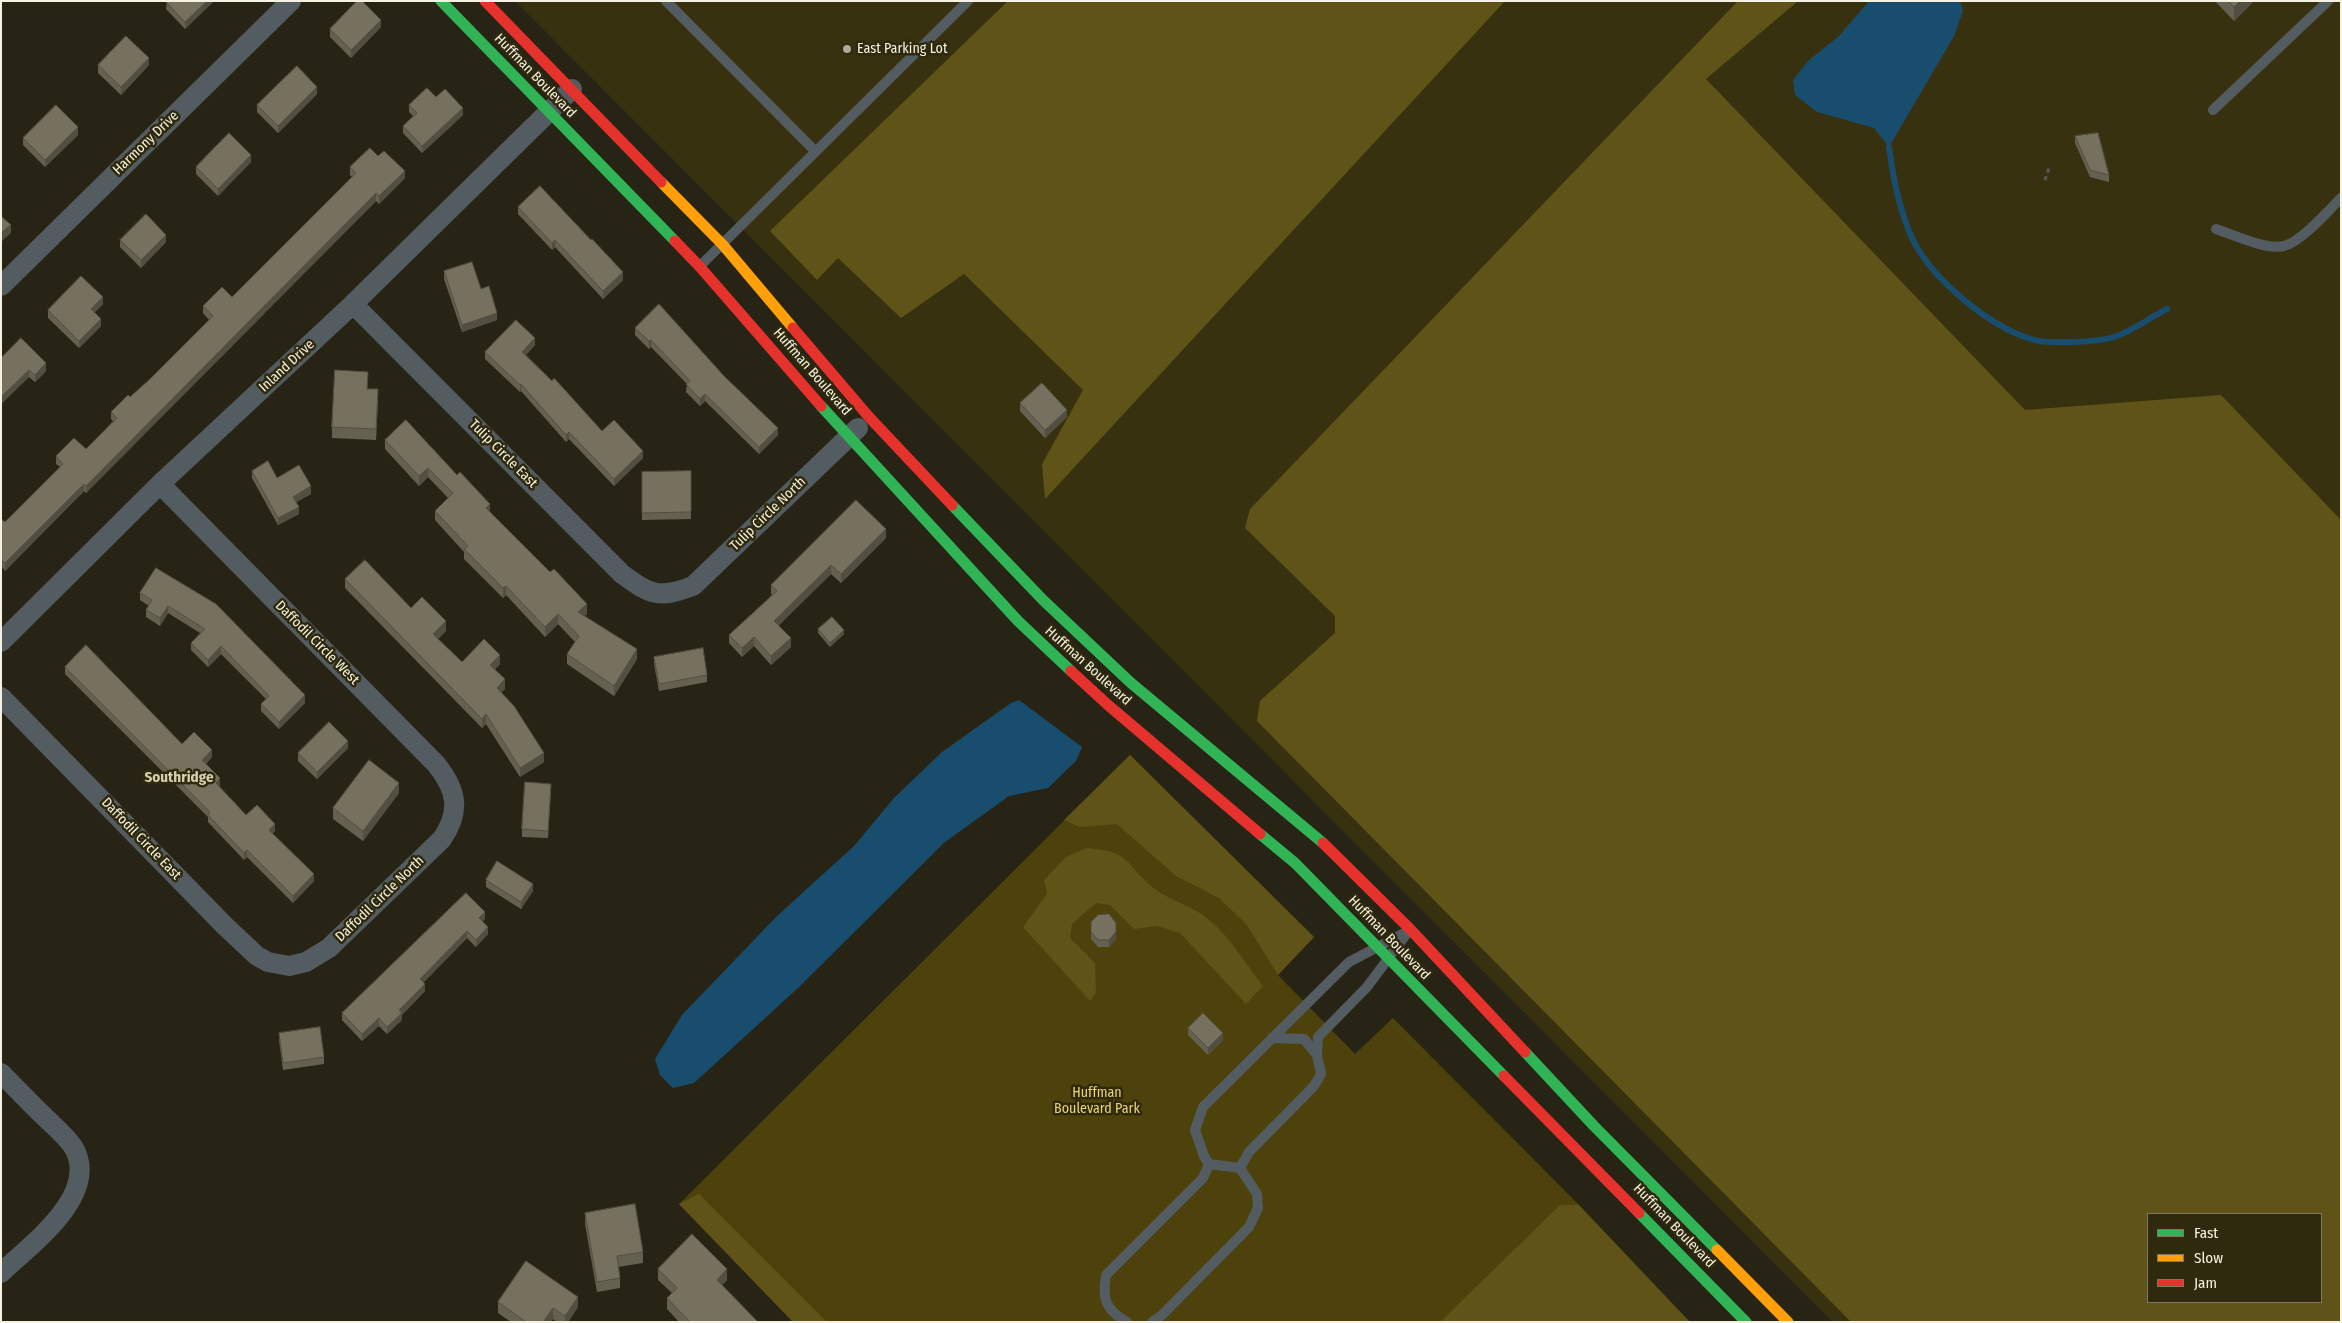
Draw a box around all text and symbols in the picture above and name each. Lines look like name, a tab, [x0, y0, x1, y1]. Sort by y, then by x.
street label: Huffman Boulevard	[491, 30, 579, 122]
place label: East Parking Lot	[857, 41, 947, 57]
marker: East Parking Lot	[841, 43, 853, 55]
street label: Harmony Drive	[110, 107, 182, 179]
street label: Huffman Boulevard	[769, 325, 855, 419]
street label: Inland Drive	[256, 336, 318, 396]
street label: Tulip Circle East	[465, 416, 541, 492]
street label: Tulip Circle North	[727, 474, 809, 554]
street label: Daffodil Circle West	[272, 598, 362, 688]
street label: Huffman Boulevard	[1041, 623, 1135, 709]
district label: Southridge	[145, 769, 213, 787]
street label: Daffodil Circle East	[98, 795, 184, 883]
street label: Daffodil Circle North	[332, 853, 428, 945]
street label: Huffman Boulevard	[1345, 892, 1433, 984]
park label: Huffman Boulevard Park	[1054, 1085, 1140, 1118]
street label: Huffman Boulevard	[1630, 1180, 1718, 1272]
legend	[2147, 1213, 2322, 1303]
text: Fast	[2194, 1224, 2218, 1242]
text: Slow	[2194, 1249, 2223, 1267]
text: Jam	[2194, 1274, 2217, 1292]

